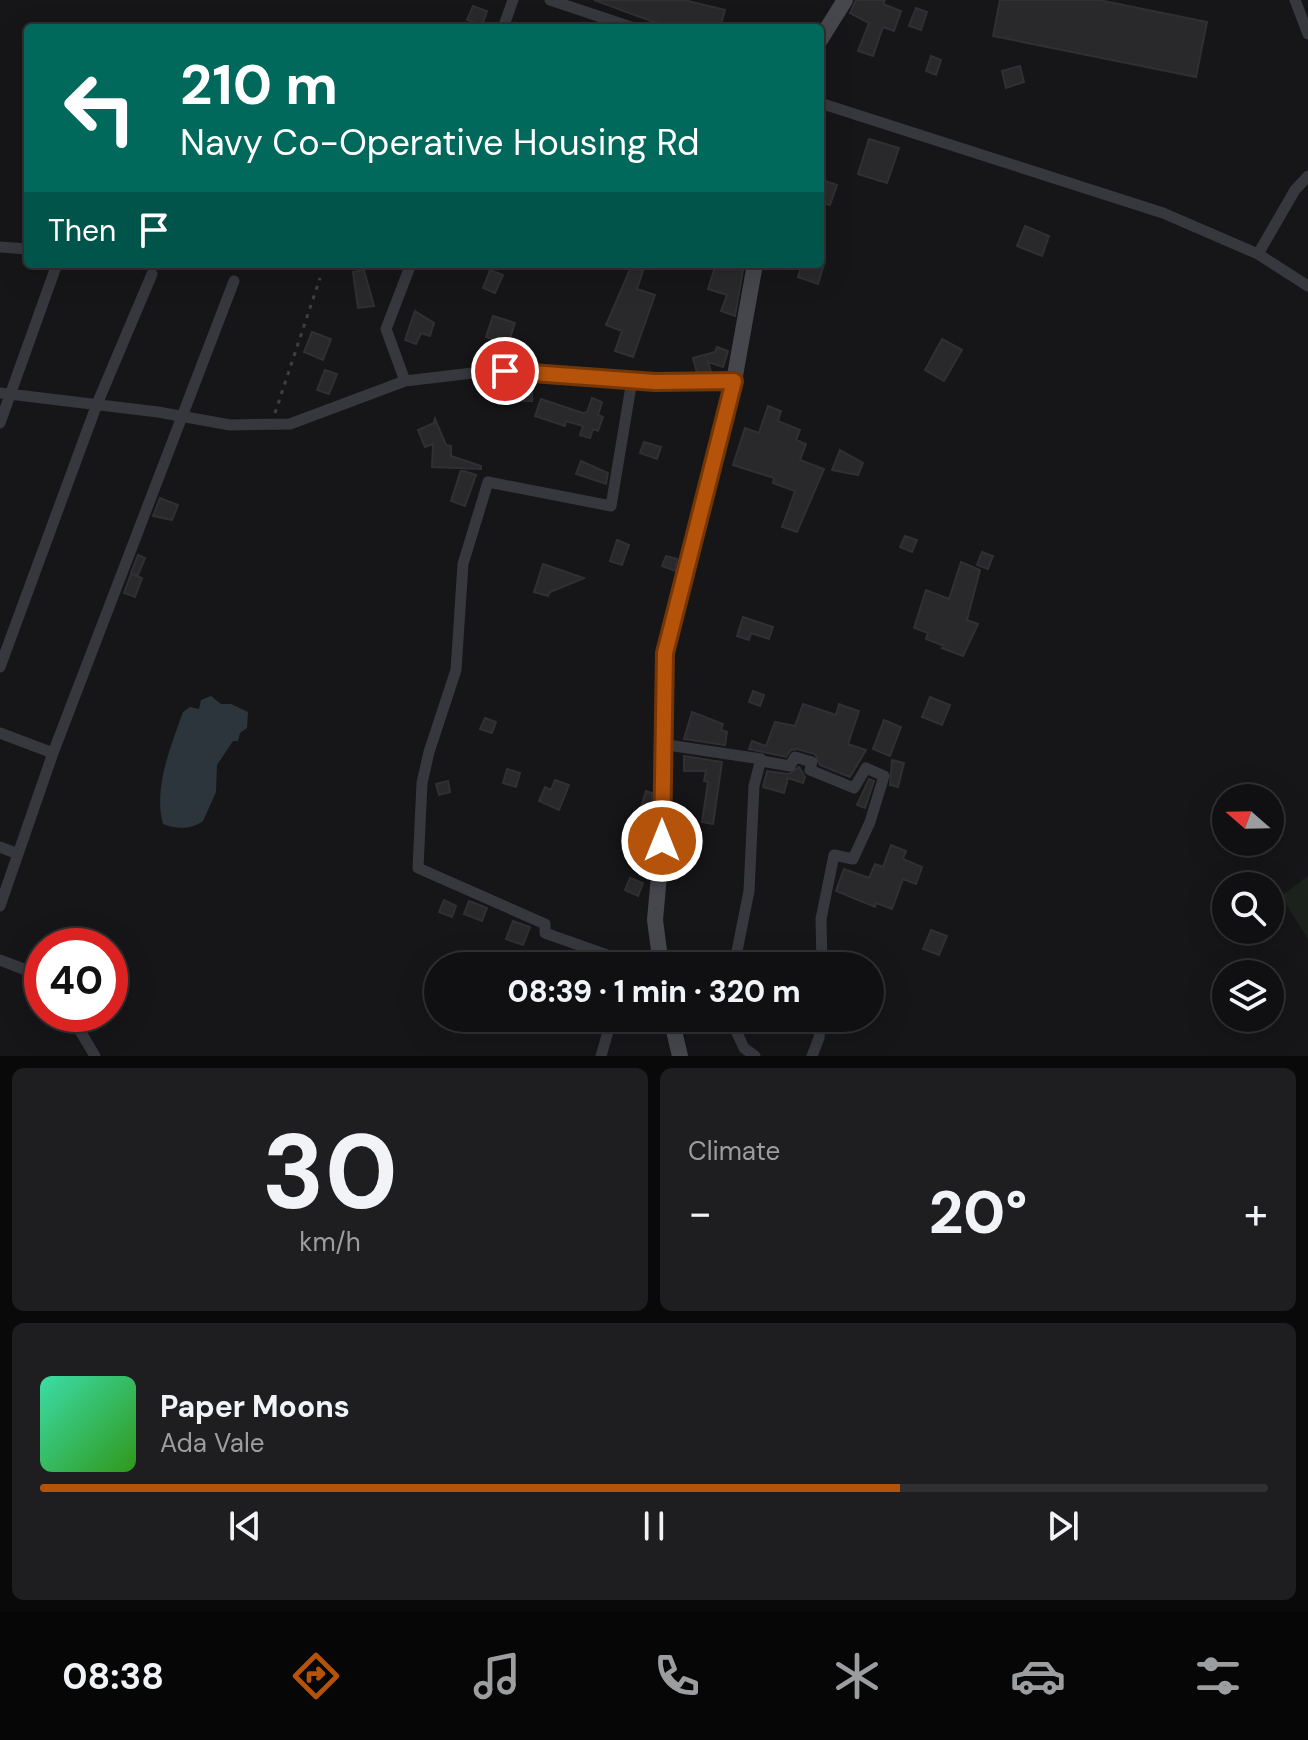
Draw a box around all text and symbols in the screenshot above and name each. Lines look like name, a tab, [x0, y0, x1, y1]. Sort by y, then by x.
text: 210 m	[180, 48, 338, 121]
icon: left	[48, 56, 152, 160]
text: Navy Co-Operative Housing Rd	[180, 119, 699, 166]
icon: arrive	[132, 208, 176, 252]
text: Then	[48, 211, 116, 250]
pin	[471, 337, 539, 405]
icon: arrive	[483, 349, 527, 393]
north arrow	[1212, 784, 1284, 856]
map controls	[1212, 784, 1284, 1032]
position arrow	[620, 799, 704, 883]
button: search	[1212, 872, 1284, 944]
speed limit sign: 40	[24, 928, 128, 1032]
button: layers	[1212, 960, 1284, 1032]
text: 08:39 · 1 min · 320 m	[507, 972, 801, 1011]
text: 30	[262, 1105, 398, 1240]
text: Climate	[688, 1134, 780, 1168]
text: 20°	[929, 1173, 1027, 1252]
text: −	[688, 1184, 712, 1242]
text: +	[1244, 1184, 1268, 1242]
text: km/h	[299, 1225, 361, 1259]
text: Paper Moons	[160, 1387, 350, 1426]
text: Ada Vale	[160, 1426, 265, 1460]
icon: previous	[223, 1504, 267, 1548]
icon: pause	[632, 1504, 676, 1548]
icon: next	[1041, 1504, 1085, 1548]
icon: directions	[288, 1648, 344, 1704]
icon: music	[469, 1648, 525, 1704]
icon: phone	[649, 1648, 705, 1704]
icon: climate	[829, 1648, 885, 1704]
icon: car	[1010, 1648, 1066, 1704]
icon: filters	[1190, 1648, 1246, 1704]
text: 08:38	[62, 1653, 164, 1700]

